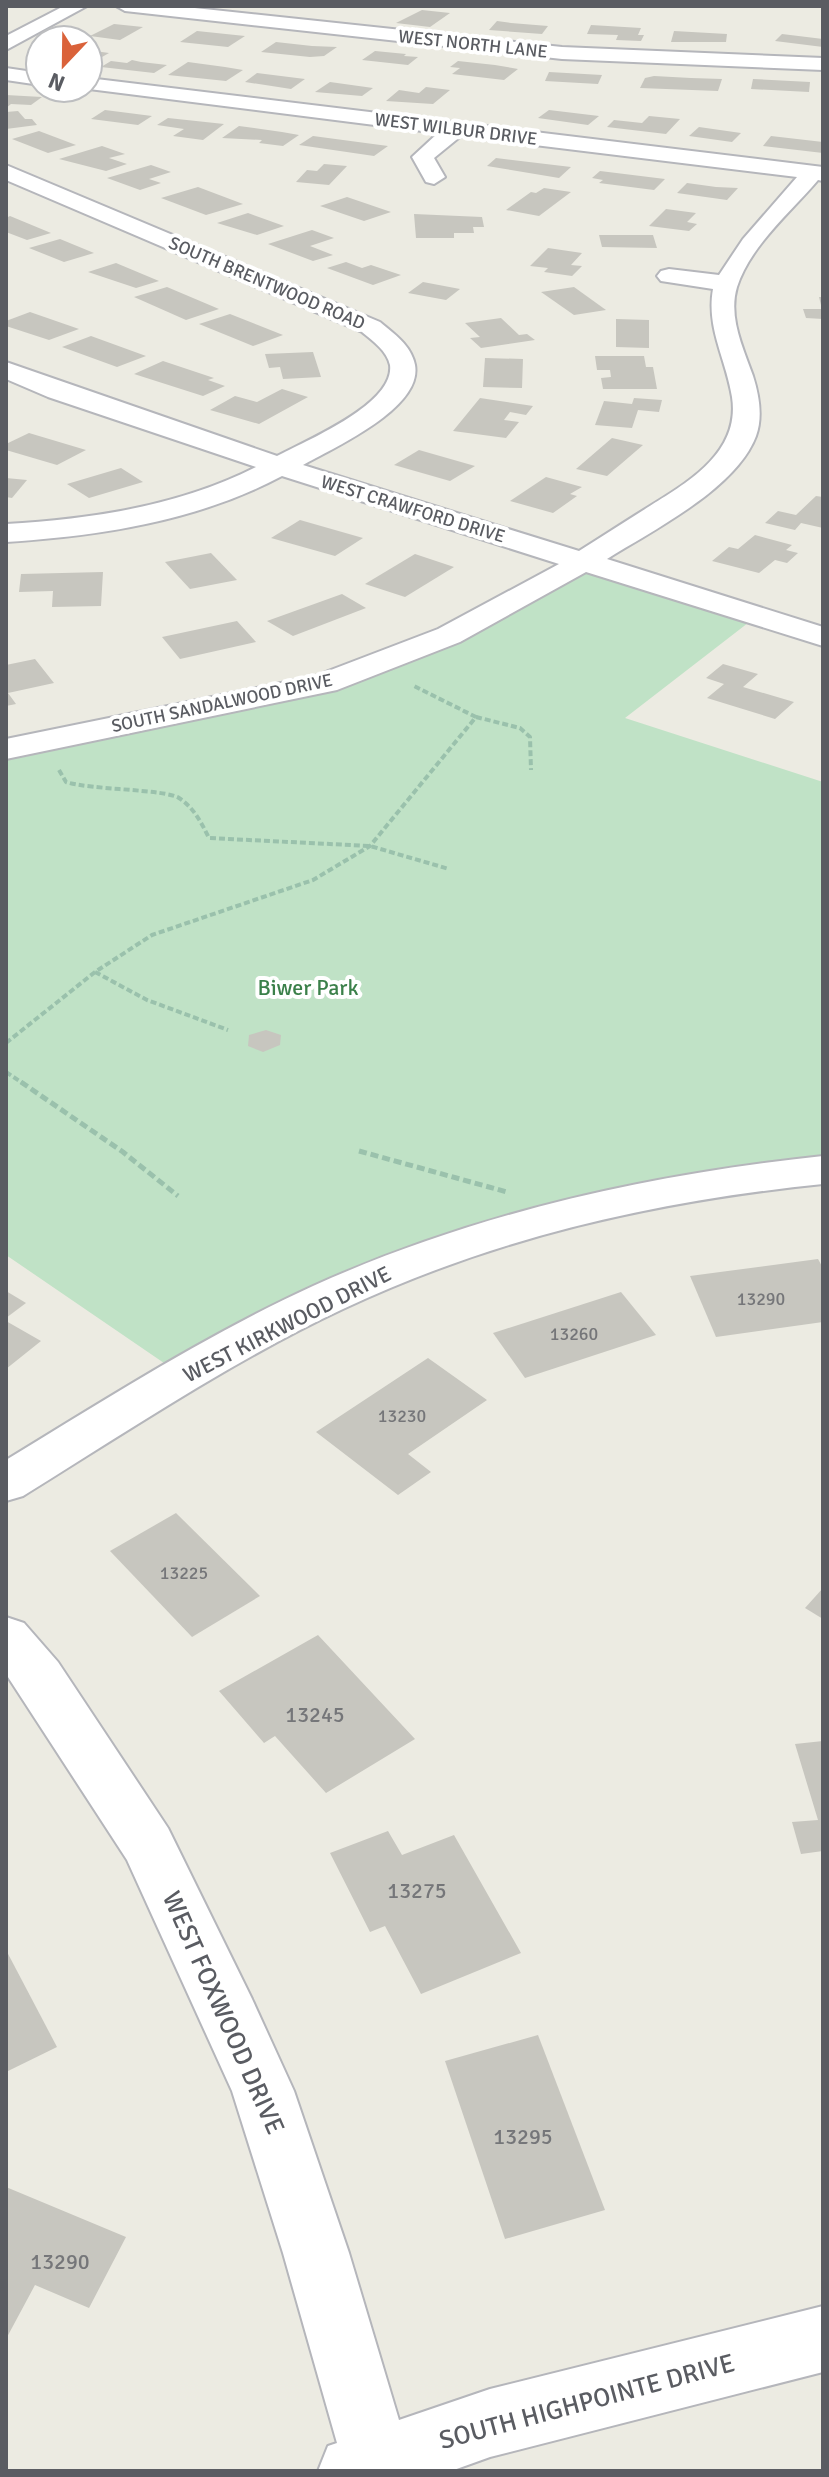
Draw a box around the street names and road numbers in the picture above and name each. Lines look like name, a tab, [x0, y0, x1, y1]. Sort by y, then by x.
street label: WEST NORTH LANE	[397, 25, 549, 63]
street label: WEST WILBUR DRIVE	[373, 108, 539, 150]
street label: SOUTH BRENTWOOD ROAD	[166, 232, 368, 334]
street label: WEST CRAWFORD DRIVE	[318, 471, 508, 547]
street label: SOUTH SANDALWOOD DRIVE	[109, 669, 335, 737]
street label: WEST KIRKWOOD DRIVE	[178, 1260, 396, 1388]
street label: WEST FOXWOOD DRIVE	[155, 1886, 291, 2140]
street label: SOUTH HIGHPOINTE DRIVE	[436, 2347, 738, 2457]

